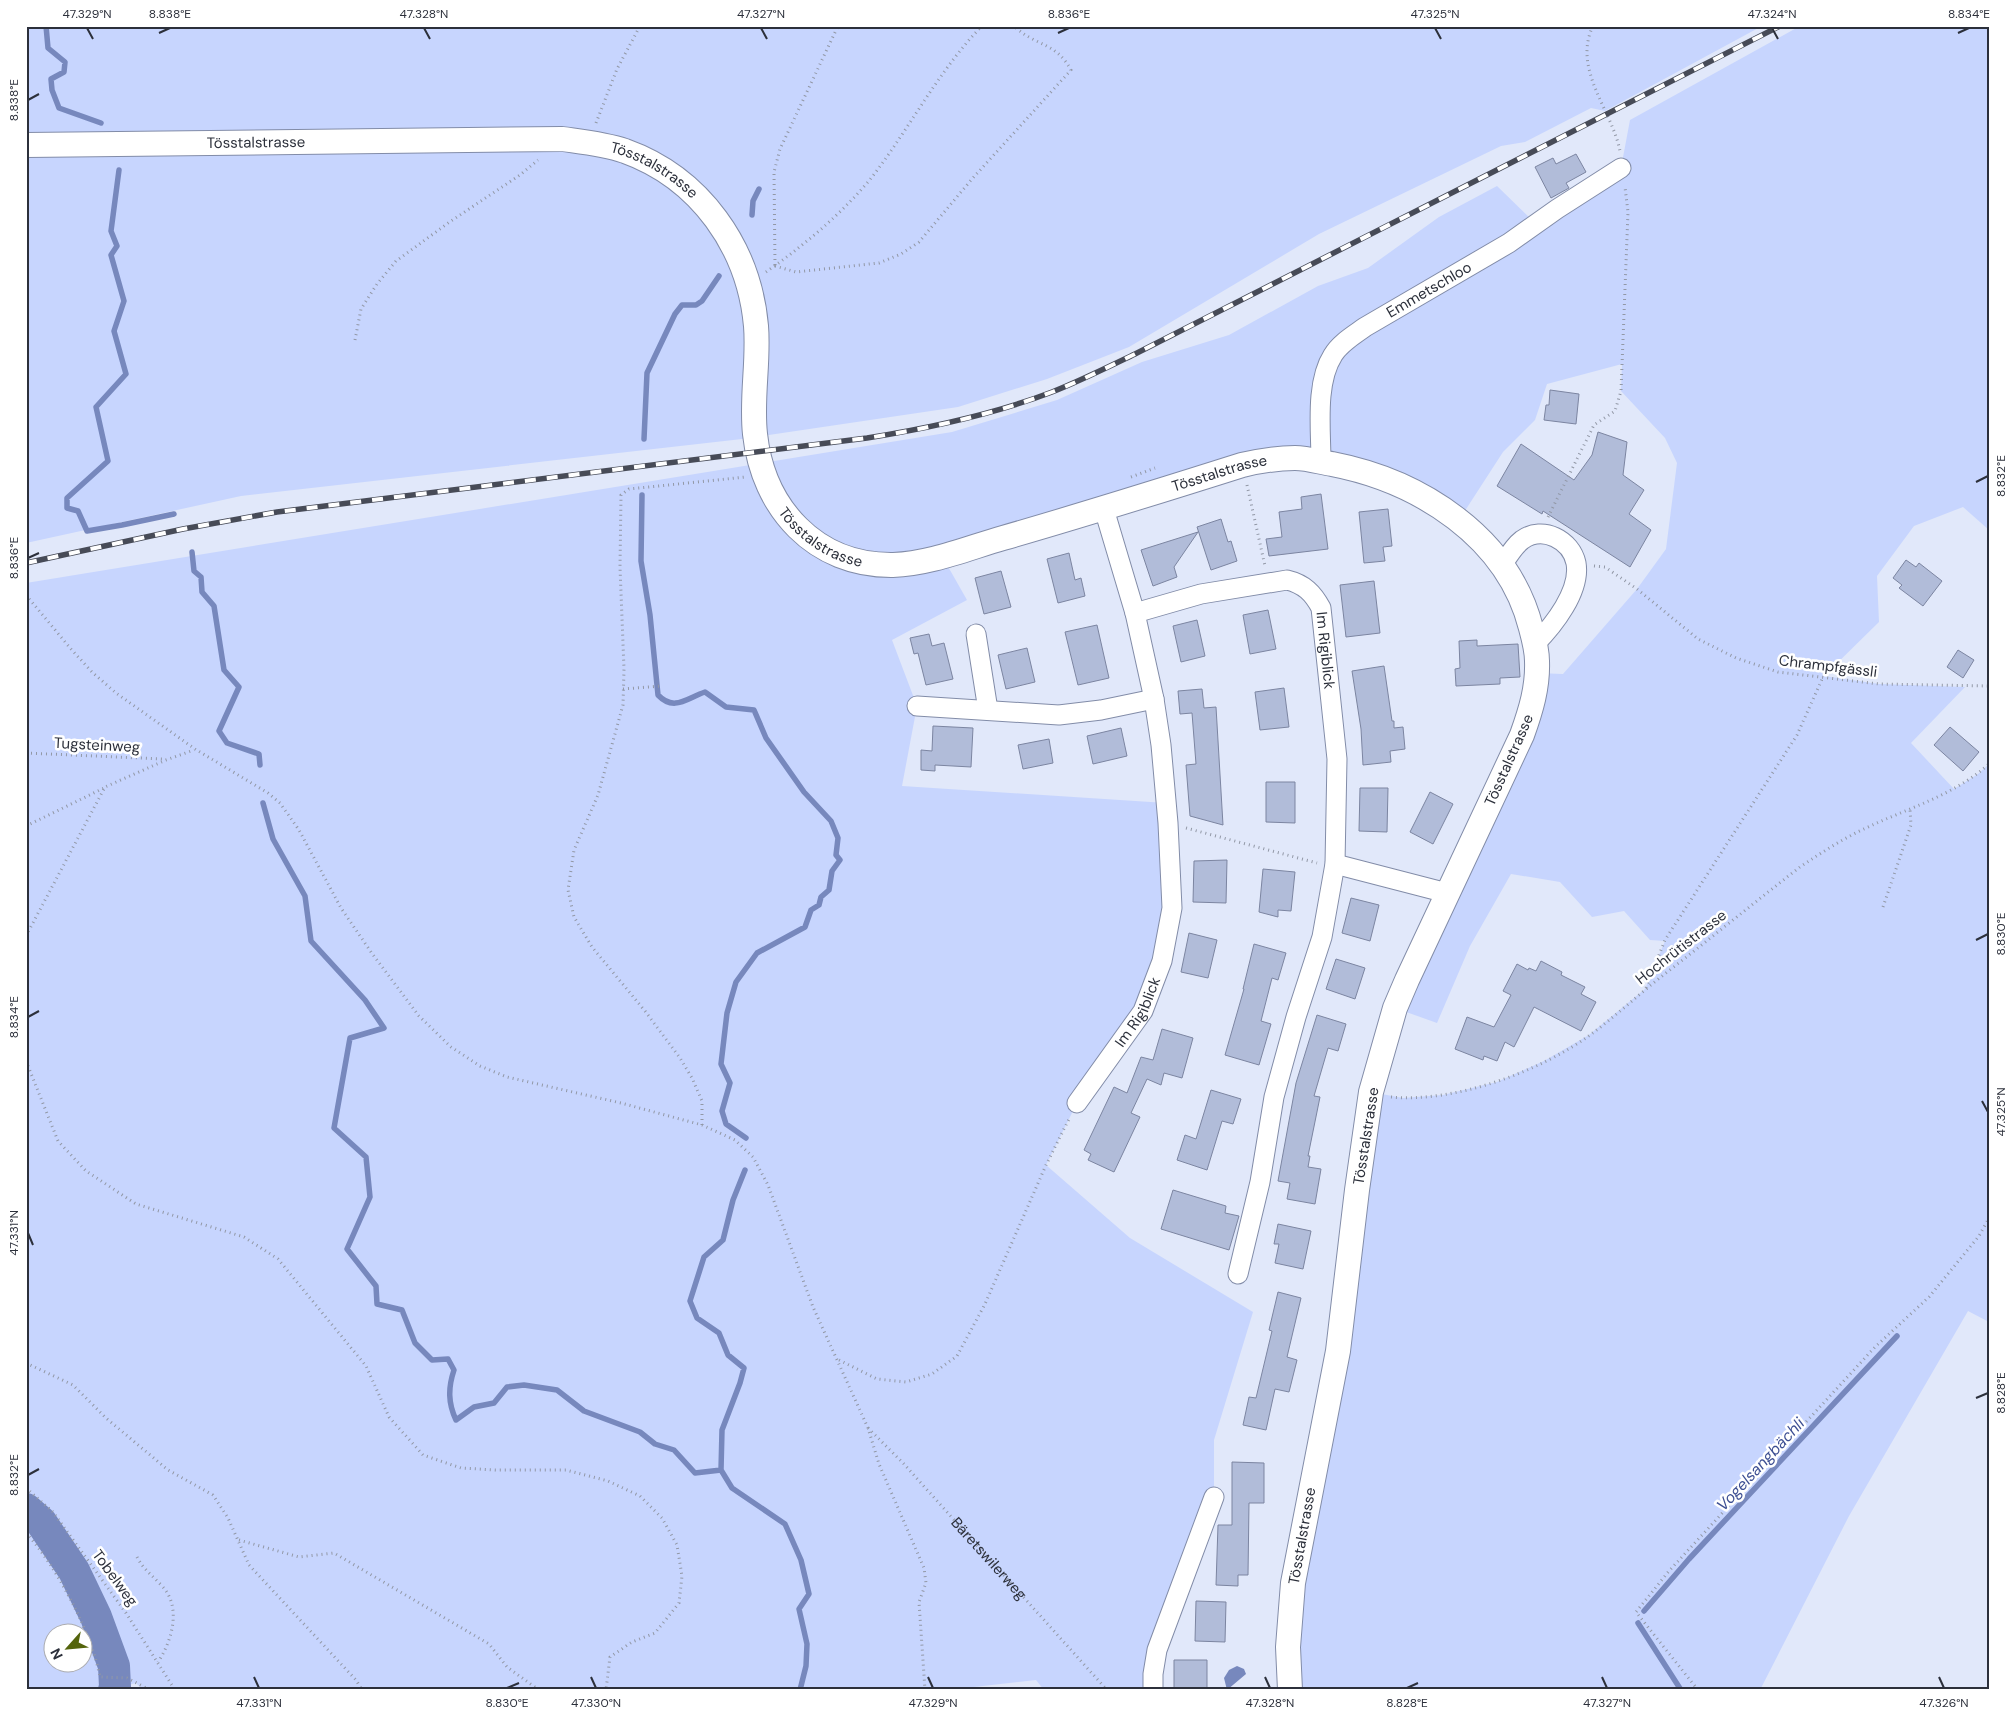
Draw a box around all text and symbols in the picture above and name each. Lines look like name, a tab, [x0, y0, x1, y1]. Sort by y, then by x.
text: 47.329°N	[62, 6, 112, 22]
text: 8.838°E	[149, 6, 191, 22]
text: 47.328°N	[400, 6, 448, 22]
text: 47.327°N	[737, 6, 785, 22]
text: 8.836°E	[1048, 6, 1090, 22]
text: 47.325°N	[1410, 6, 1460, 22]
text: 47.324°N	[1748, 6, 1796, 22]
text: 8.834°E	[1948, 6, 1990, 22]
text: 8.838°E	[6, 79, 22, 121]
street label: Tösstalstrasse	[207, 132, 305, 153]
street label: Tösstalstrasse	[608, 137, 702, 203]
street label: Emmetschloo	[1383, 257, 1475, 322]
street label: Tösstalstrasse	[1169, 450, 1269, 496]
text: 8.832°E	[1993, 455, 2009, 497]
street label: Tösstalstrasse	[774, 503, 864, 572]
text: 8.836°E	[6, 537, 22, 579]
street label: Im Rigiblick	[1311, 611, 1340, 691]
street label: Chrampfgässli	[1778, 650, 1878, 682]
street label: Tösstalstrasse	[1480, 711, 1538, 809]
street label: Tugsteinweg	[53, 733, 141, 757]
street label: Hochrütistrasse	[1631, 905, 1731, 989]
text: 8.830°E	[1993, 912, 2009, 956]
street label: Im Rigiblick	[1110, 974, 1165, 1051]
text: 8.834°E	[6, 996, 22, 1038]
street label: Tösstalstrasse	[1348, 1086, 1384, 1186]
text: 47.325°N	[1993, 1087, 2009, 1137]
text: 47.331°N	[6, 1210, 22, 1256]
text: 8.828°E	[1993, 1372, 2009, 1414]
water label: Vogelsangbächli	[1712, 1412, 1810, 1515]
text: 8.832°E	[6, 1454, 22, 1496]
street label: Tösstalstrasse	[1284, 1486, 1320, 1586]
street label: Bäretswilerweg	[947, 1513, 1031, 1604]
street label: Tobelweg	[88, 1546, 142, 1610]
north arrow	[42, 1624, 92, 1674]
text: N	[46, 1645, 67, 1663]
text: 47.331°N	[236, 1695, 282, 1711]
text: 8.830°E	[485, 1695, 529, 1711]
text: 47.330°N	[571, 1695, 621, 1711]
text: 47.329°N	[908, 1695, 958, 1711]
text: 47.328°N	[1246, 1695, 1294, 1711]
text: 8.828°E	[1386, 1695, 1428, 1711]
text: 47.327°N	[1583, 1695, 1631, 1711]
text: 47.326°N	[1919, 1695, 1969, 1711]

